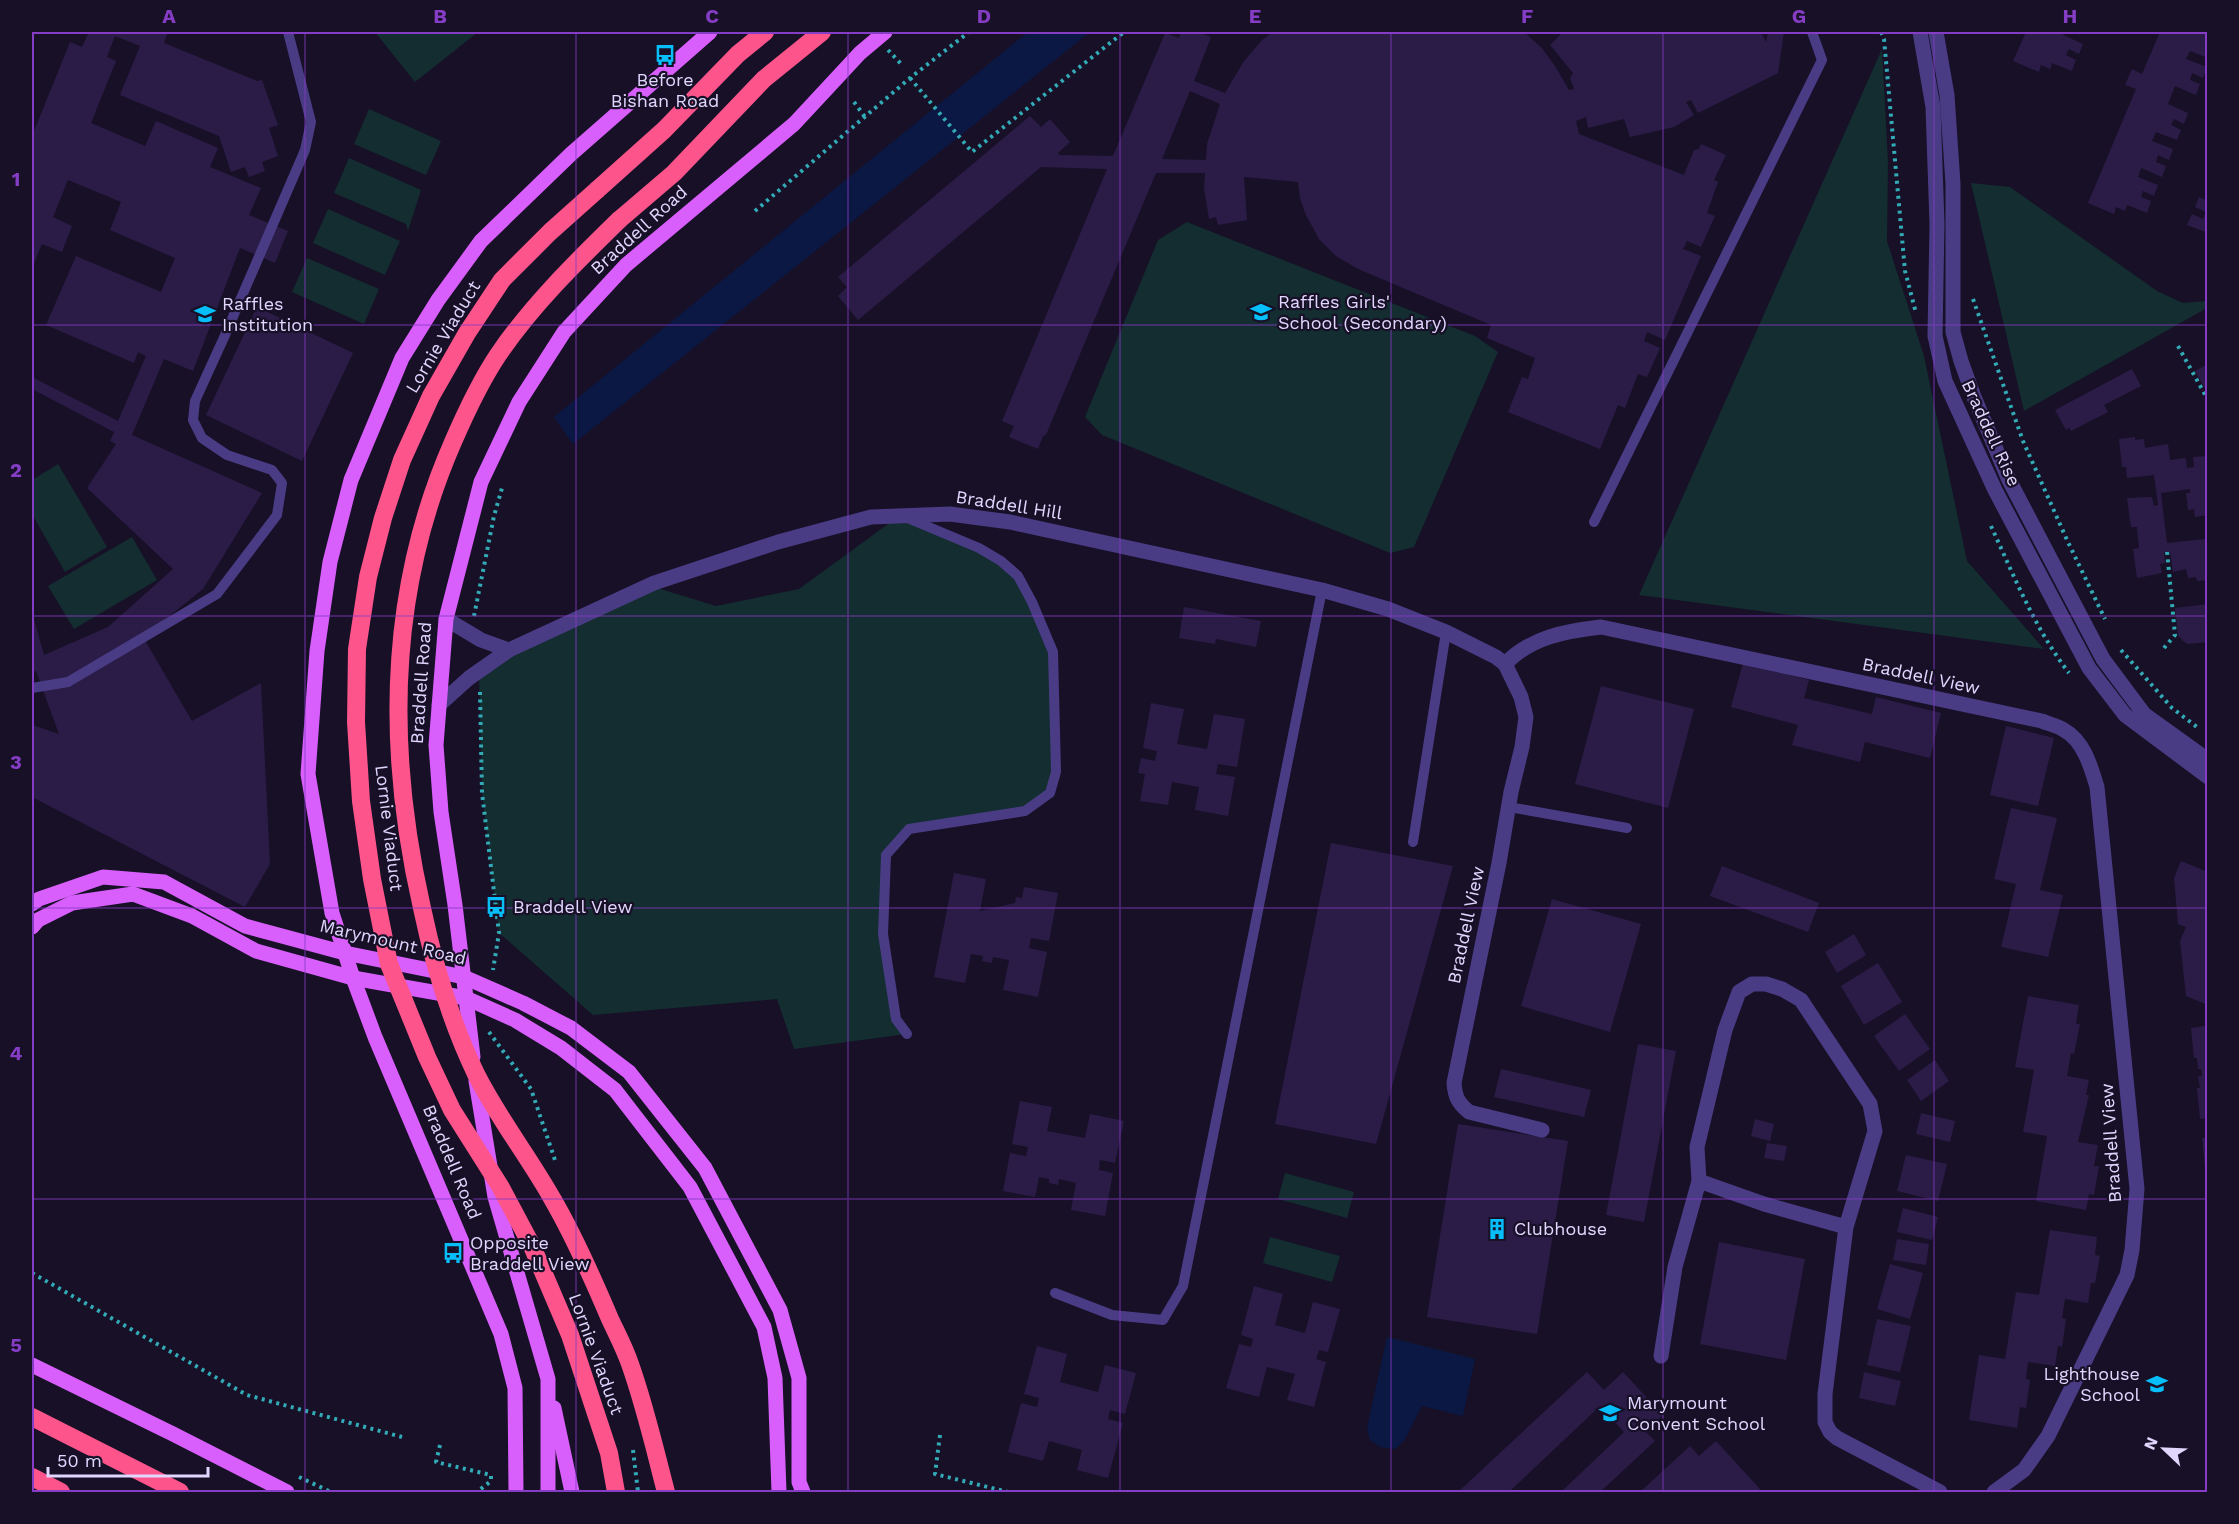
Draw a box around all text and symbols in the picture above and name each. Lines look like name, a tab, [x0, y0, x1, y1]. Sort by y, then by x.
text: A	[162, 4, 176, 28]
text: B	[433, 4, 447, 28]
text: C	[705, 4, 719, 28]
text: D	[977, 4, 991, 28]
text: E	[1249, 4, 1261, 28]
text: F	[1521, 4, 1533, 28]
text: G	[1792, 4, 1806, 28]
text: H	[2063, 4, 2077, 28]
bus stop icon: Before Bishan Road	[653, 43, 677, 67]
place label: Before Bishan Road	[611, 69, 719, 111]
text: 1	[12, 167, 20, 191]
street label: Braddell Road	[586, 181, 691, 278]
street label: Lornie Viaduct	[401, 276, 485, 397]
place label: Raffles Girls' School (Secondary)	[1278, 291, 1447, 333]
place label: Raffles Institution	[222, 293, 313, 335]
school or university icon: Raffles Girls' School (Secondary)	[1249, 300, 1273, 324]
school or university icon: Raffles Institution	[193, 302, 217, 326]
street label: Braddell Rise	[1958, 376, 2025, 489]
text: 2	[10, 458, 22, 482]
street label: Braddell Hill	[954, 486, 1064, 523]
street label: Braddell Road	[406, 621, 435, 745]
street label: Braddell View	[1860, 653, 1982, 698]
text: 3	[10, 750, 22, 774]
street label: Lornie Viaduct	[371, 764, 408, 893]
street label: Braddell View	[1443, 864, 1488, 986]
bus stop icon: Braddell View	[484, 895, 508, 919]
place label: Braddell View	[513, 896, 633, 917]
street label: Marymount Road	[318, 914, 468, 969]
text: 4	[10, 1041, 23, 1065]
street label: Braddell View	[2096, 1083, 2125, 1203]
street label: Braddell Road	[419, 1101, 486, 1222]
building icon: Clubhouse	[1485, 1217, 1509, 1241]
place label: Clubhouse	[1514, 1218, 1607, 1239]
place label: Opposite Braddell View	[470, 1232, 590, 1274]
bus stop icon: Opposite Braddell View	[441, 1241, 465, 1265]
street label: Lornie Viaduct	[565, 1291, 628, 1418]
text: 5	[10, 1333, 22, 1357]
place label: Lighthouse School	[2043, 1363, 2140, 1405]
school or university icon: Lighthouse School	[2145, 1372, 2169, 1396]
place label: Marymount Convent School	[1627, 1392, 1766, 1434]
school or university icon: Marymount Convent School	[1598, 1401, 1622, 1425]
north arrow	[2134, 1419, 2194, 1479]
text: N	[2140, 1434, 2162, 1453]
scale bar	[48, 1440, 208, 1478]
text: 50 m	[57, 1450, 102, 1471]

